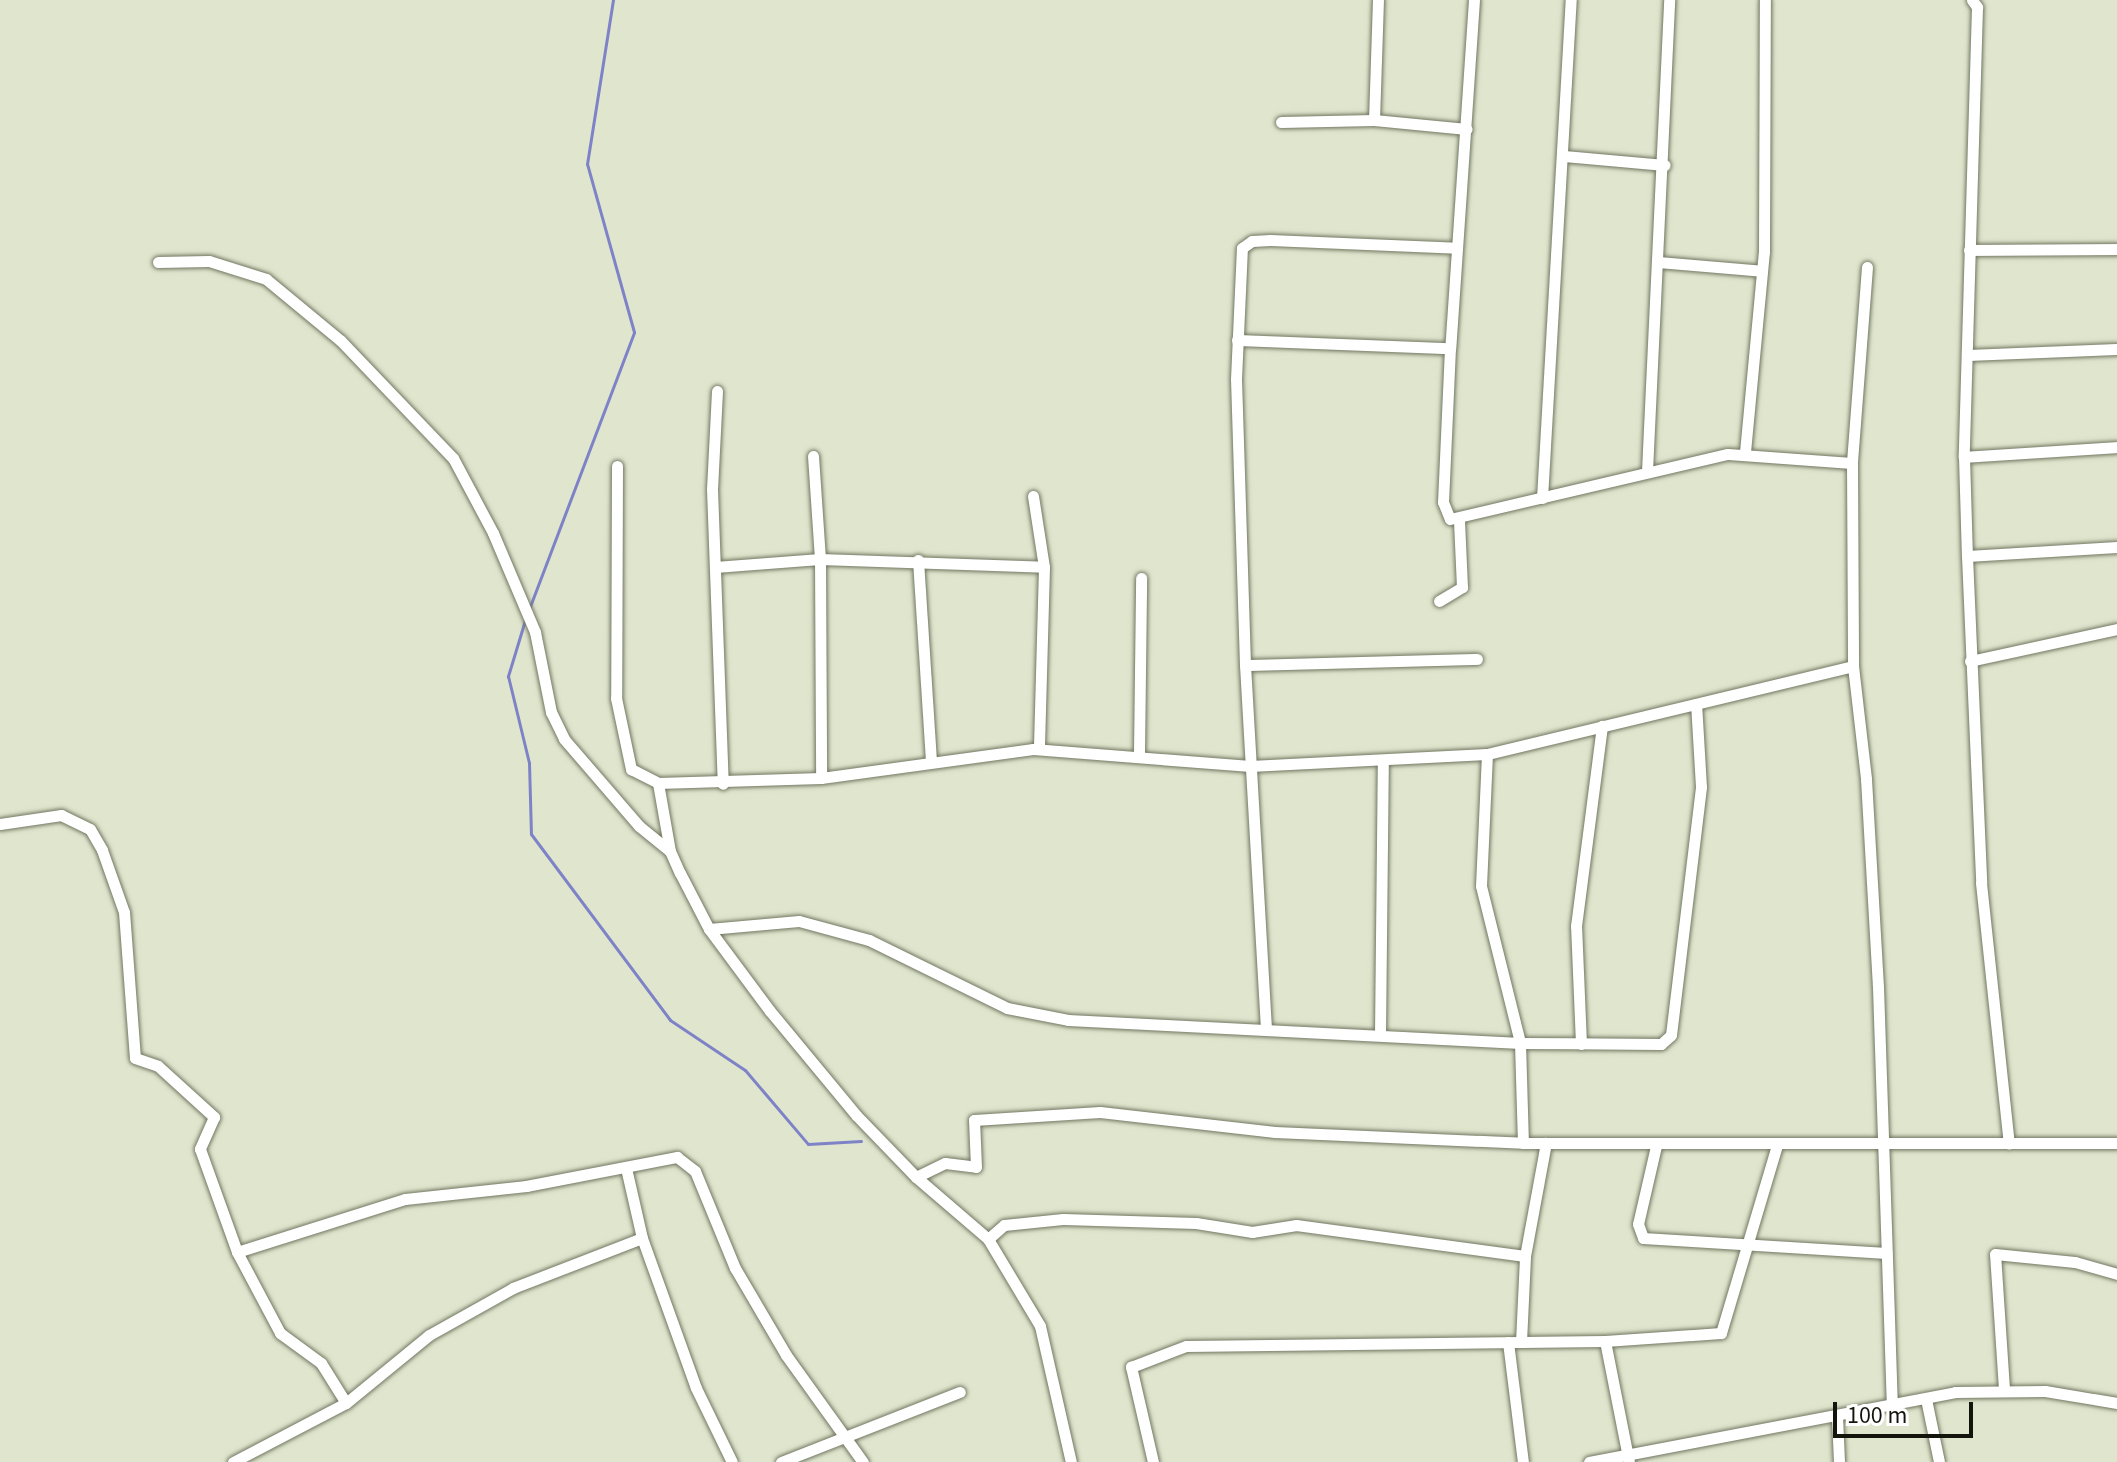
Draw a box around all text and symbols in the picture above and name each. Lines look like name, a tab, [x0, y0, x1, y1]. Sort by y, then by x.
scale bar	[1837, 1386, 1977, 1436]
text: 100 m	[1847, 1398, 1907, 1433]

